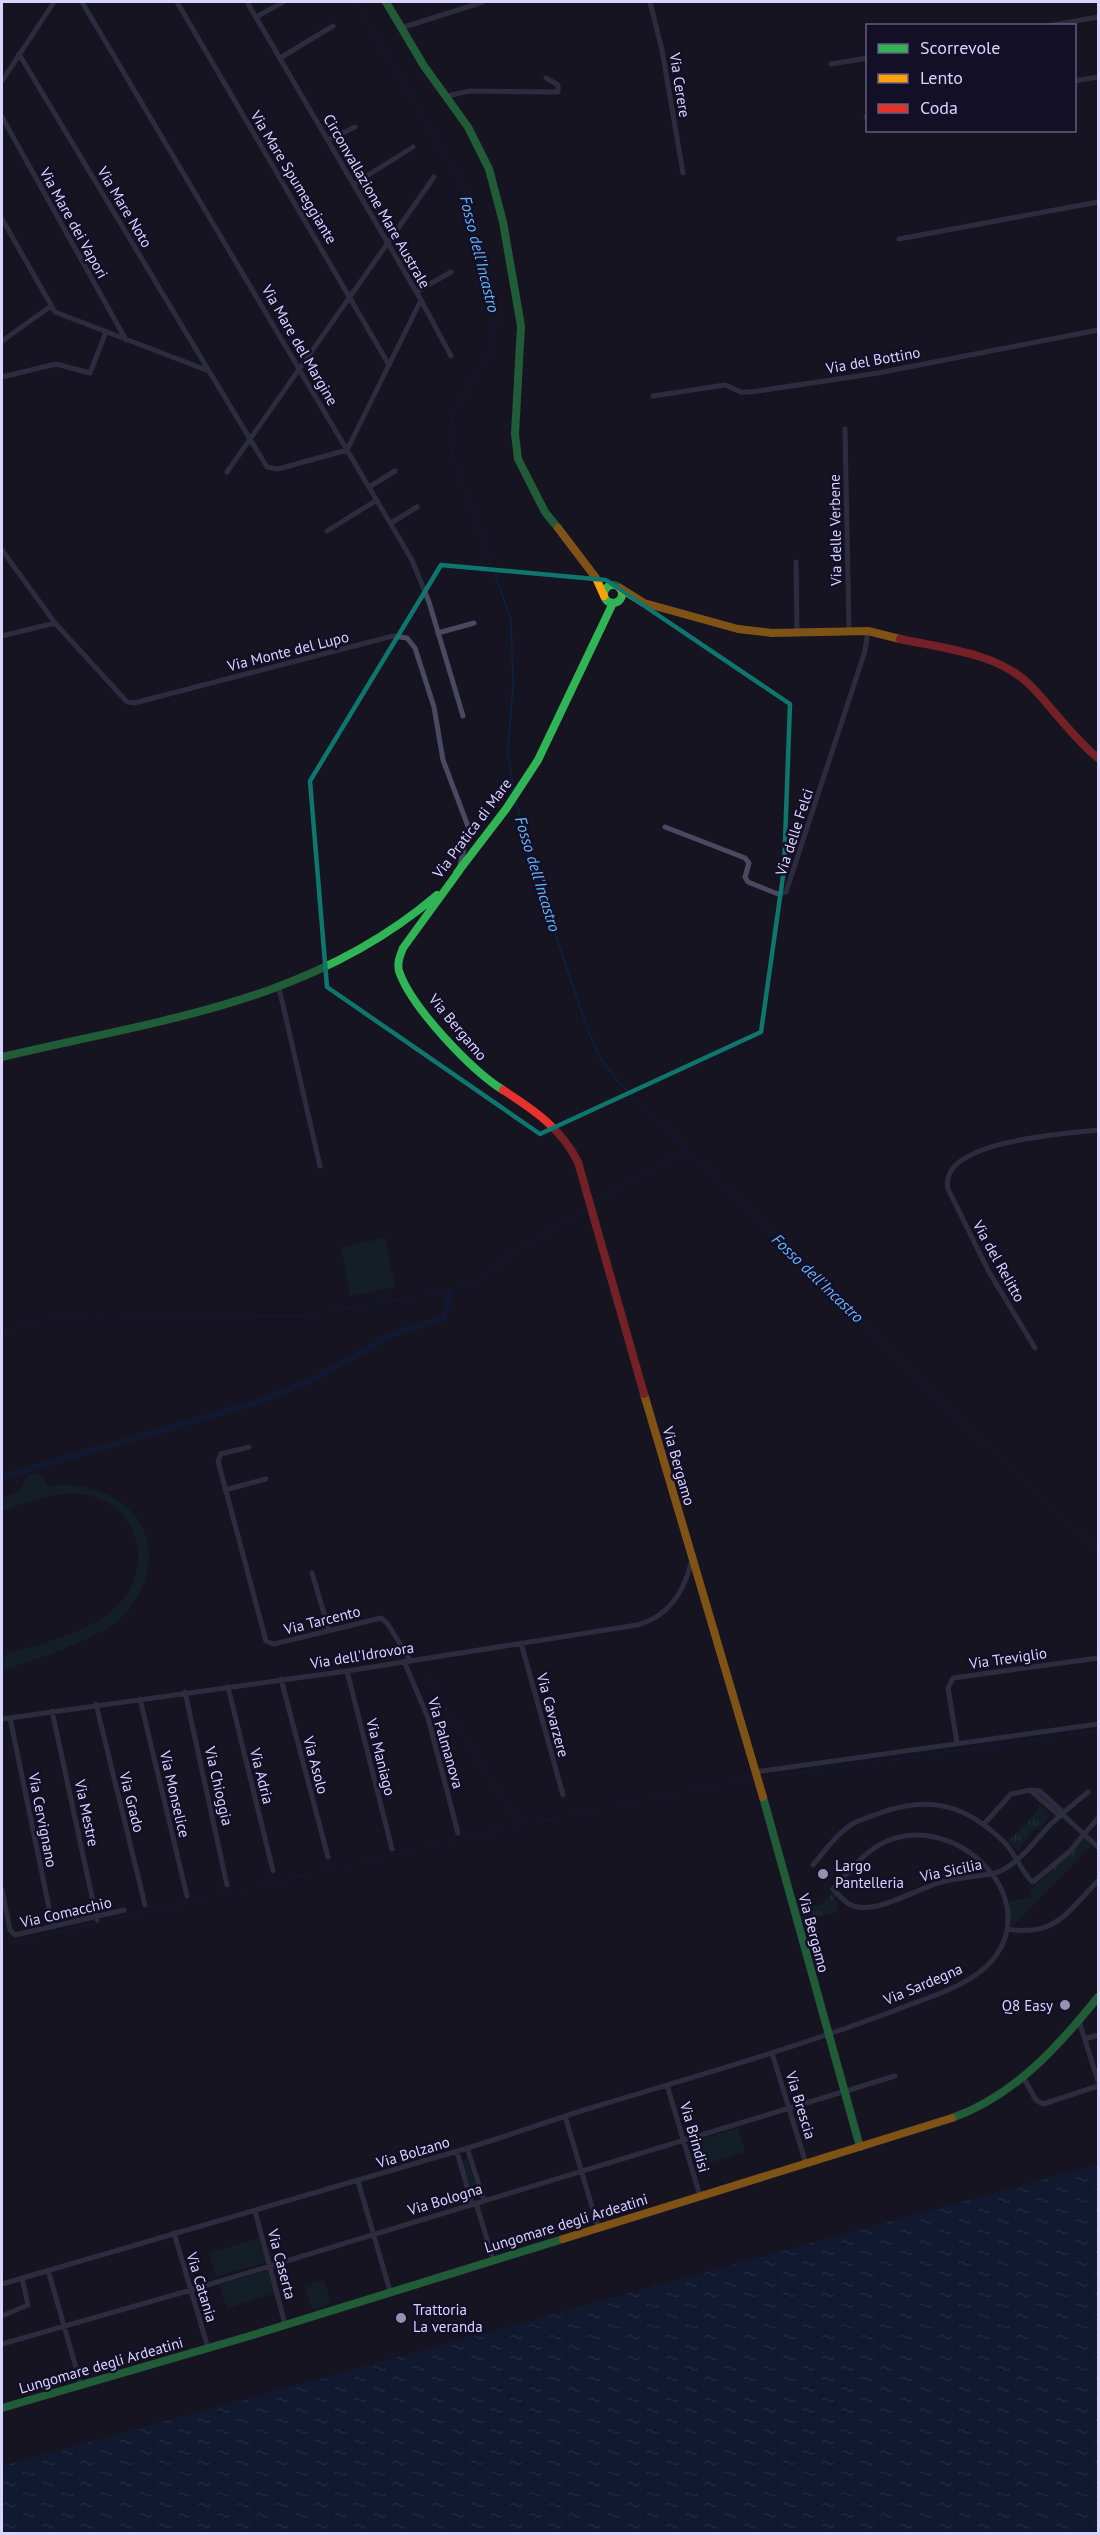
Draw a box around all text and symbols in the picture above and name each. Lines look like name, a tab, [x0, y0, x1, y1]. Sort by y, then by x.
legend	[866, 24, 1076, 132]
text: Scorrevole	[920, 36, 1000, 59]
street label: Via Cerere	[665, 50, 694, 119]
text: Lento	[920, 66, 963, 89]
text: Coda	[920, 96, 958, 119]
street label: Via Mare Spumeggiante	[246, 106, 341, 247]
street label: Circonvallazione Mare Australe	[319, 110, 435, 292]
street label: Via Mare Noto	[93, 162, 157, 251]
street label: Via Mare dei Vapori	[35, 163, 112, 282]
water label: Fosso dell'Incastro	[456, 194, 504, 314]
street label: Via Mare del Margine	[257, 280, 342, 409]
street label: Via del Bottino	[823, 342, 922, 378]
street label: Via delle Verbene	[825, 474, 845, 587]
street label: Via Monte del Lupo	[224, 627, 351, 676]
street label: Via Pratica di Mare	[428, 774, 516, 882]
street label: Via delle Felci	[771, 786, 817, 879]
water label: Fosso dell'Incastro	[511, 814, 565, 934]
street label: Via Bergamo	[424, 989, 491, 1064]
street label: Via del Relitto	[968, 1216, 1029, 1305]
water label: Fosso dell'Incastro	[768, 1229, 868, 1327]
street label: Via Bergamo	[658, 1423, 699, 1508]
street label: Via Tarcento	[281, 1601, 362, 1639]
street label: Via dell'Idrovora	[308, 1637, 415, 1673]
street label: Via Treviglio	[967, 1643, 1048, 1673]
street label: Via Cavarzere	[532, 1670, 573, 1759]
street label: Via Palmanova	[424, 1694, 468, 1791]
street label: Via Maniago	[362, 1715, 400, 1798]
street label: Via Asolo	[299, 1733, 333, 1796]
street label: Via Chioggia	[200, 1744, 237, 1827]
street label: Via Adria	[246, 1745, 278, 1806]
street label: Via Monselice	[156, 1748, 194, 1839]
street label: Via Grado	[115, 1769, 149, 1834]
street label: Via Cervignano	[24, 1770, 61, 1869]
street label: Via Mestre	[70, 1777, 103, 1848]
street label: Via Sicilia	[917, 1854, 984, 1886]
place label: Largo Pantelleria	[835, 1856, 904, 1892]
marker: Largo Pantelleria	[816, 1867, 830, 1881]
street label: Via Bergamo	[794, 1890, 834, 1975]
street label: Via Comacchio	[18, 1892, 114, 1932]
street label: Via Sardegna	[880, 1959, 965, 2009]
place label: Q8 Easy	[1002, 1996, 1053, 2015]
marker: Q8 Easy	[1058, 1998, 1072, 2012]
street label: Via Brescia	[781, 2068, 820, 2141]
street label: Via Brindisi	[676, 2099, 714, 2174]
street label: Via Bolzano	[373, 2132, 452, 2172]
street label: Via Bologna	[404, 2179, 485, 2220]
street label: Lungomare degli Ardeatini	[482, 2189, 650, 2257]
street label: Via Caserta	[263, 2226, 300, 2301]
street label: Via Catania	[182, 2249, 222, 2324]
place label: Trattoria La veranda	[413, 2300, 483, 2336]
marker: Trattoria La veranda	[394, 2311, 408, 2325]
street label: Lungomare degli Ardeatini	[17, 2332, 185, 2398]

